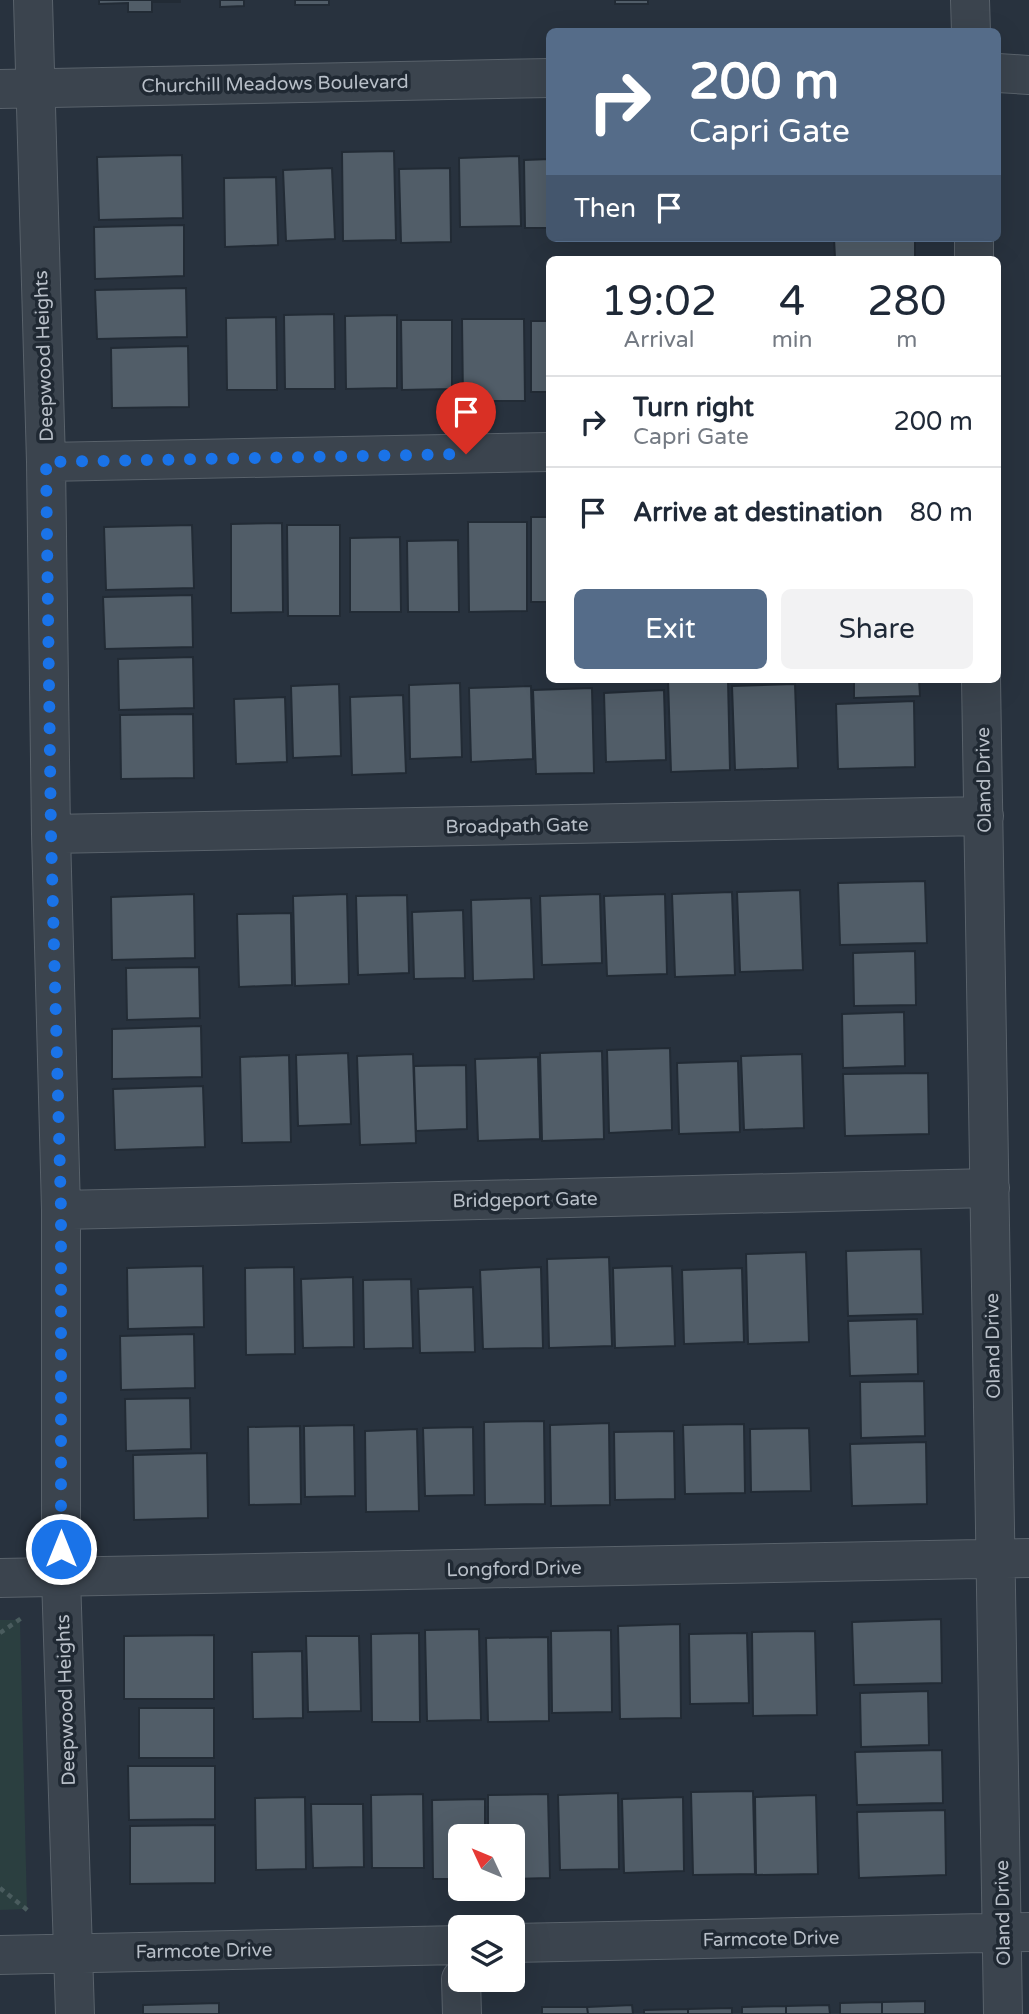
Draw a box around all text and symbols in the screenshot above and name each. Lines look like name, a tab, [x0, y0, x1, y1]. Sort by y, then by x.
text: 200 m	[689, 53, 839, 112]
icon: right	[574, 56, 665, 147]
street label: Churchill Meadows Boulevard	[141, 71, 409, 97]
text: Capri Gate	[689, 113, 850, 151]
icon: arrive	[650, 189, 688, 227]
text: Then	[574, 193, 636, 224]
street label: Deepwood Heights	[30, 270, 58, 442]
text: 19:02	[601, 276, 717, 327]
text: 4	[779, 276, 805, 327]
text: 280	[867, 276, 946, 327]
text: Arrival	[623, 326, 694, 354]
text: min	[772, 326, 813, 354]
text: m	[896, 326, 917, 354]
pin	[436, 382, 496, 454]
text: Turn right	[633, 392, 754, 423]
icon: arrive	[447, 393, 485, 431]
icon: right	[574, 403, 612, 441]
text: 200 m	[893, 406, 973, 437]
text: Capri Gate	[633, 423, 749, 451]
icon: arrive	[574, 494, 612, 532]
text: Arrive at destination	[633, 497, 883, 528]
text: 80 m	[910, 497, 973, 528]
button: Exit	[574, 589, 767, 669]
button: Share	[781, 589, 973, 669]
street label: Oland Drive	[972, 727, 996, 833]
street label: Broadpath Gate	[445, 814, 589, 838]
street label: Bridgeport Gate	[452, 1188, 598, 1212]
street label: Oland Drive	[981, 1293, 1005, 1399]
position arrow	[24, 1512, 98, 1586]
street label: Longford Drive	[446, 1557, 582, 1581]
street label: Deepwood Heights	[52, 1614, 80, 1786]
north arrow	[448, 1824, 525, 1900]
map controls	[448, 1824, 525, 1992]
street label: Oland Drive	[991, 1860, 1015, 1966]
button: layers	[448, 1915, 525, 1992]
street label: Farmcote Drive	[703, 1927, 840, 1951]
street label: Farmcote Drive	[136, 1939, 273, 1963]

